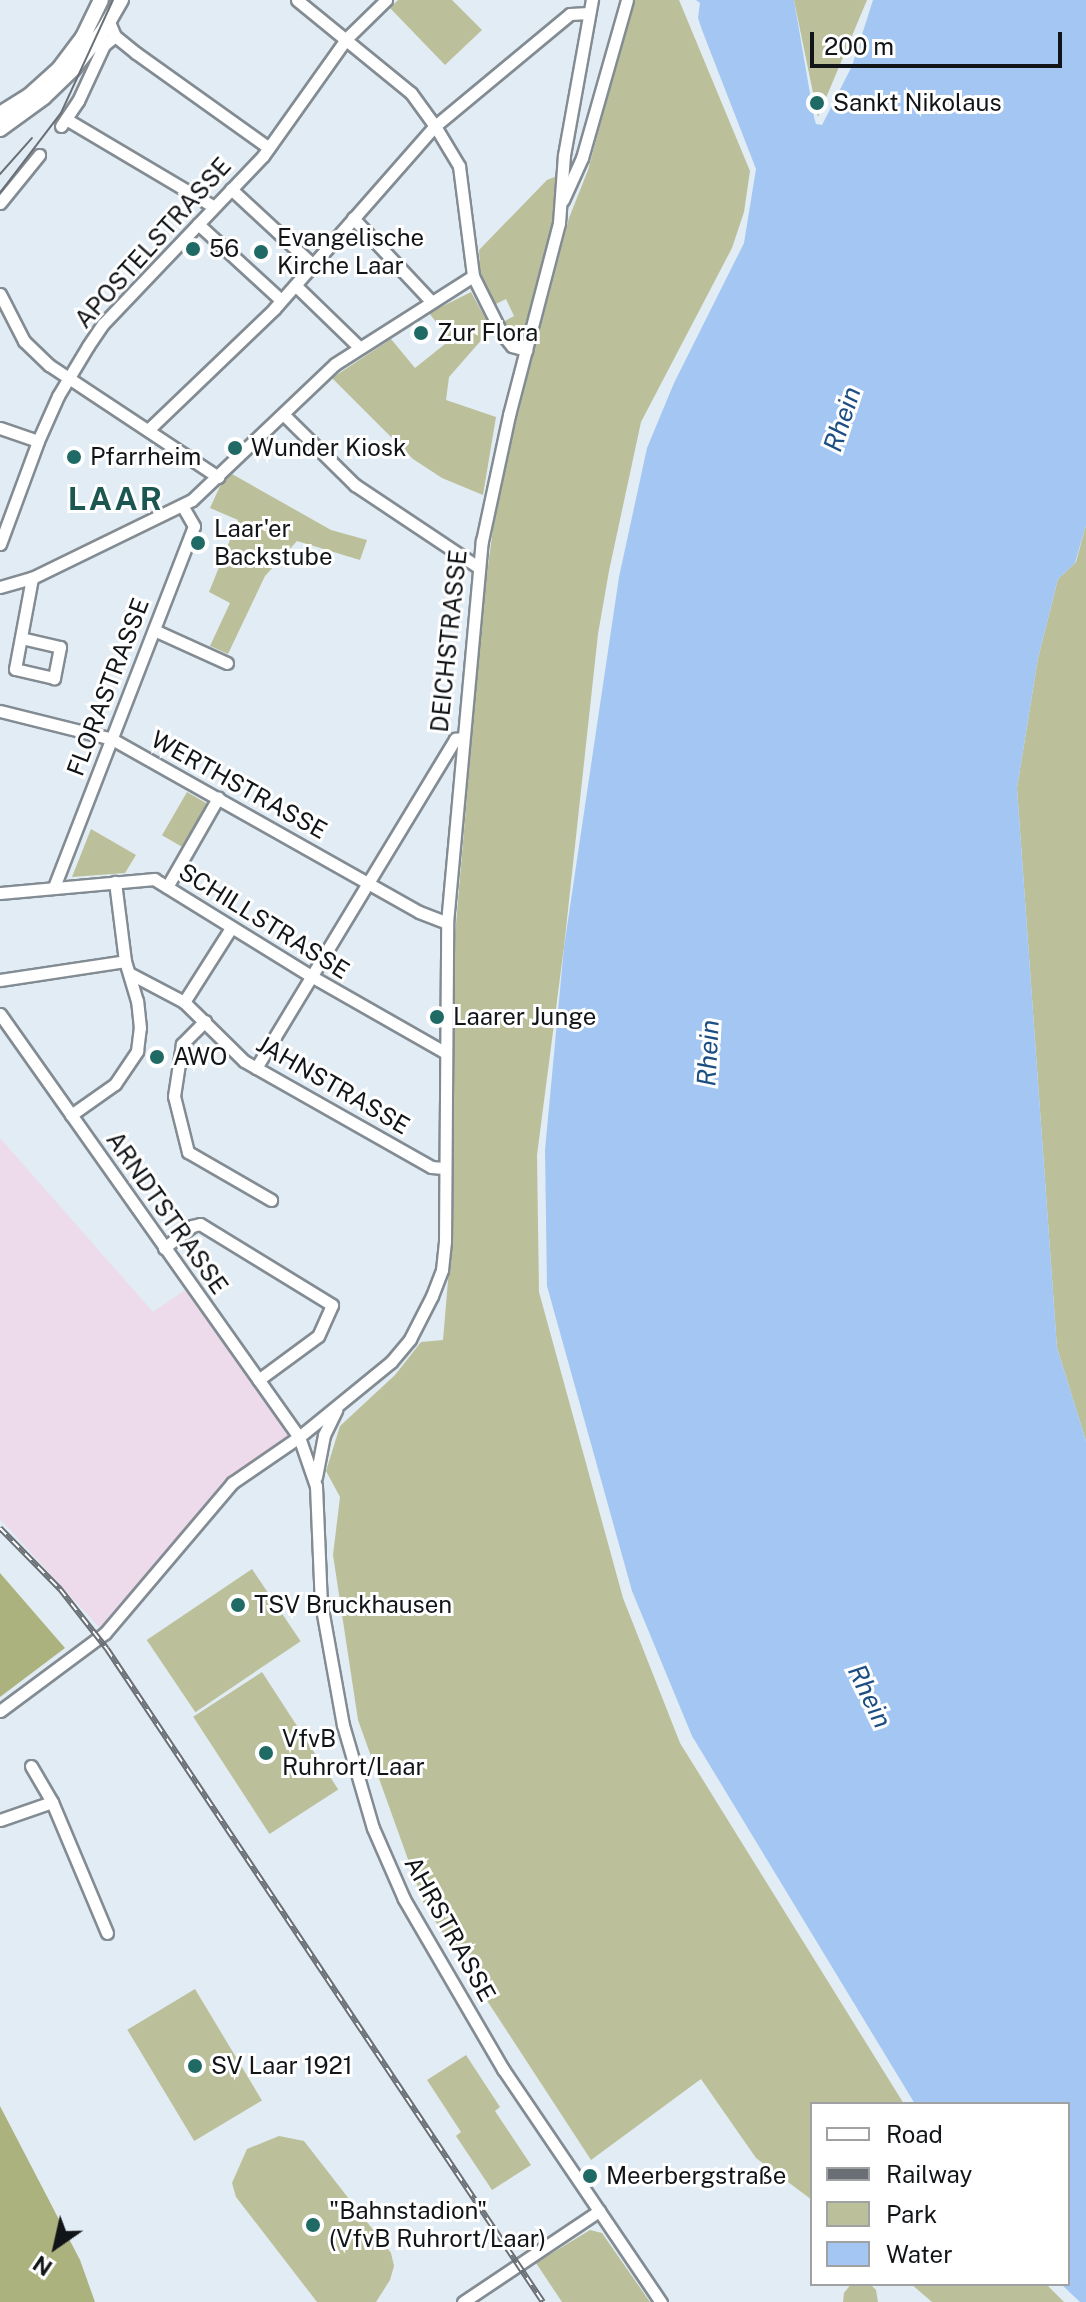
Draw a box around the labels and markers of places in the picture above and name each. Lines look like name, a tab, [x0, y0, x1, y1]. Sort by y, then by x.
place label: Sankt Nikolaus	[833, 89, 1002, 117]
marker: Sankt Nikolaus	[808, 94, 826, 112]
place label: Evangelische Kirche Laar	[277, 224, 424, 280]
place label: 56	[209, 235, 239, 263]
marker: 56	[184, 240, 202, 258]
marker: Evangelische Kirche Laar	[252, 243, 270, 261]
place label: Zur Flora	[437, 319, 538, 347]
marker: Zur Flora	[412, 324, 430, 342]
place label: Wunder Kiosk	[251, 434, 406, 462]
marker: Wunder Kiosk	[226, 439, 244, 457]
place label: Pfarrheim	[90, 443, 201, 471]
marker: Pfarrheim	[65, 448, 83, 466]
place label: Laar'er Backstube	[214, 515, 333, 571]
marker: Laar'er Backstube	[189, 534, 207, 552]
place label: Laarer Junge	[453, 1003, 596, 1031]
marker: Laarer Junge	[428, 1008, 446, 1026]
place label: AWO	[173, 1043, 227, 1071]
marker: AWO	[148, 1048, 166, 1066]
place label: TSV Bruckhausen	[254, 1591, 452, 1619]
marker: TSV Bruckhausen	[229, 1596, 247, 1614]
place label: VfvB Ruhrort/Laar	[282, 1725, 425, 1781]
marker: VfvB Ruhrort/Laar	[257, 1744, 275, 1762]
place label: SV Laar 1921	[211, 2052, 353, 2080]
marker: SV Laar 1921	[186, 2057, 204, 2075]
place label: Meerbergstraße	[606, 2162, 786, 2190]
marker: Meerbergstraße	[581, 2167, 599, 2185]
place label: "Bahnstadion" (VfvB Ruhrort/Laar)	[329, 2197, 546, 2253]
marker: "Bahnstadion" (VfvB Ruhrort/Laar)	[304, 2216, 322, 2234]

